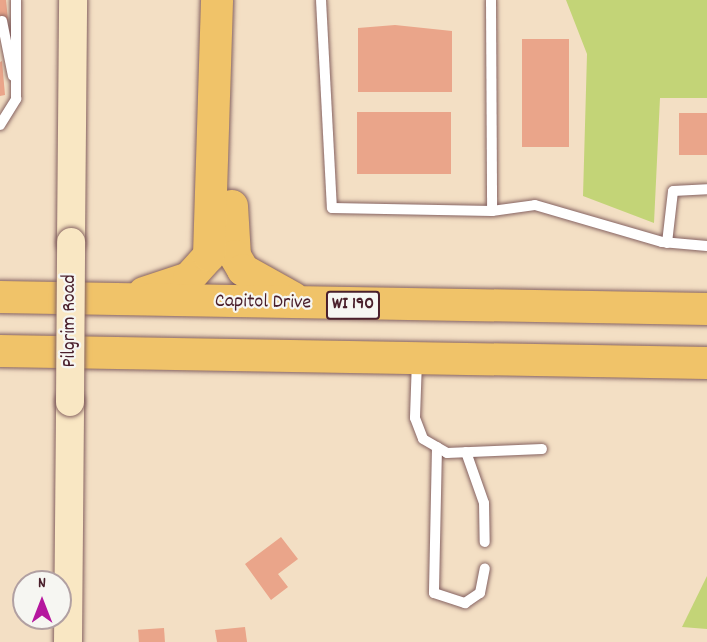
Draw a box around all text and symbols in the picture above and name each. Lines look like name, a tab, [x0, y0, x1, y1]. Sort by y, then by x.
street label: Pilgrim Road	[58, 274, 82, 368]
street label: Capitol Drive	[215, 290, 311, 316]
road number: WI 190	[324, 290, 382, 320]
north arrow	[12, 570, 72, 630]
text: N	[38, 572, 46, 595]

